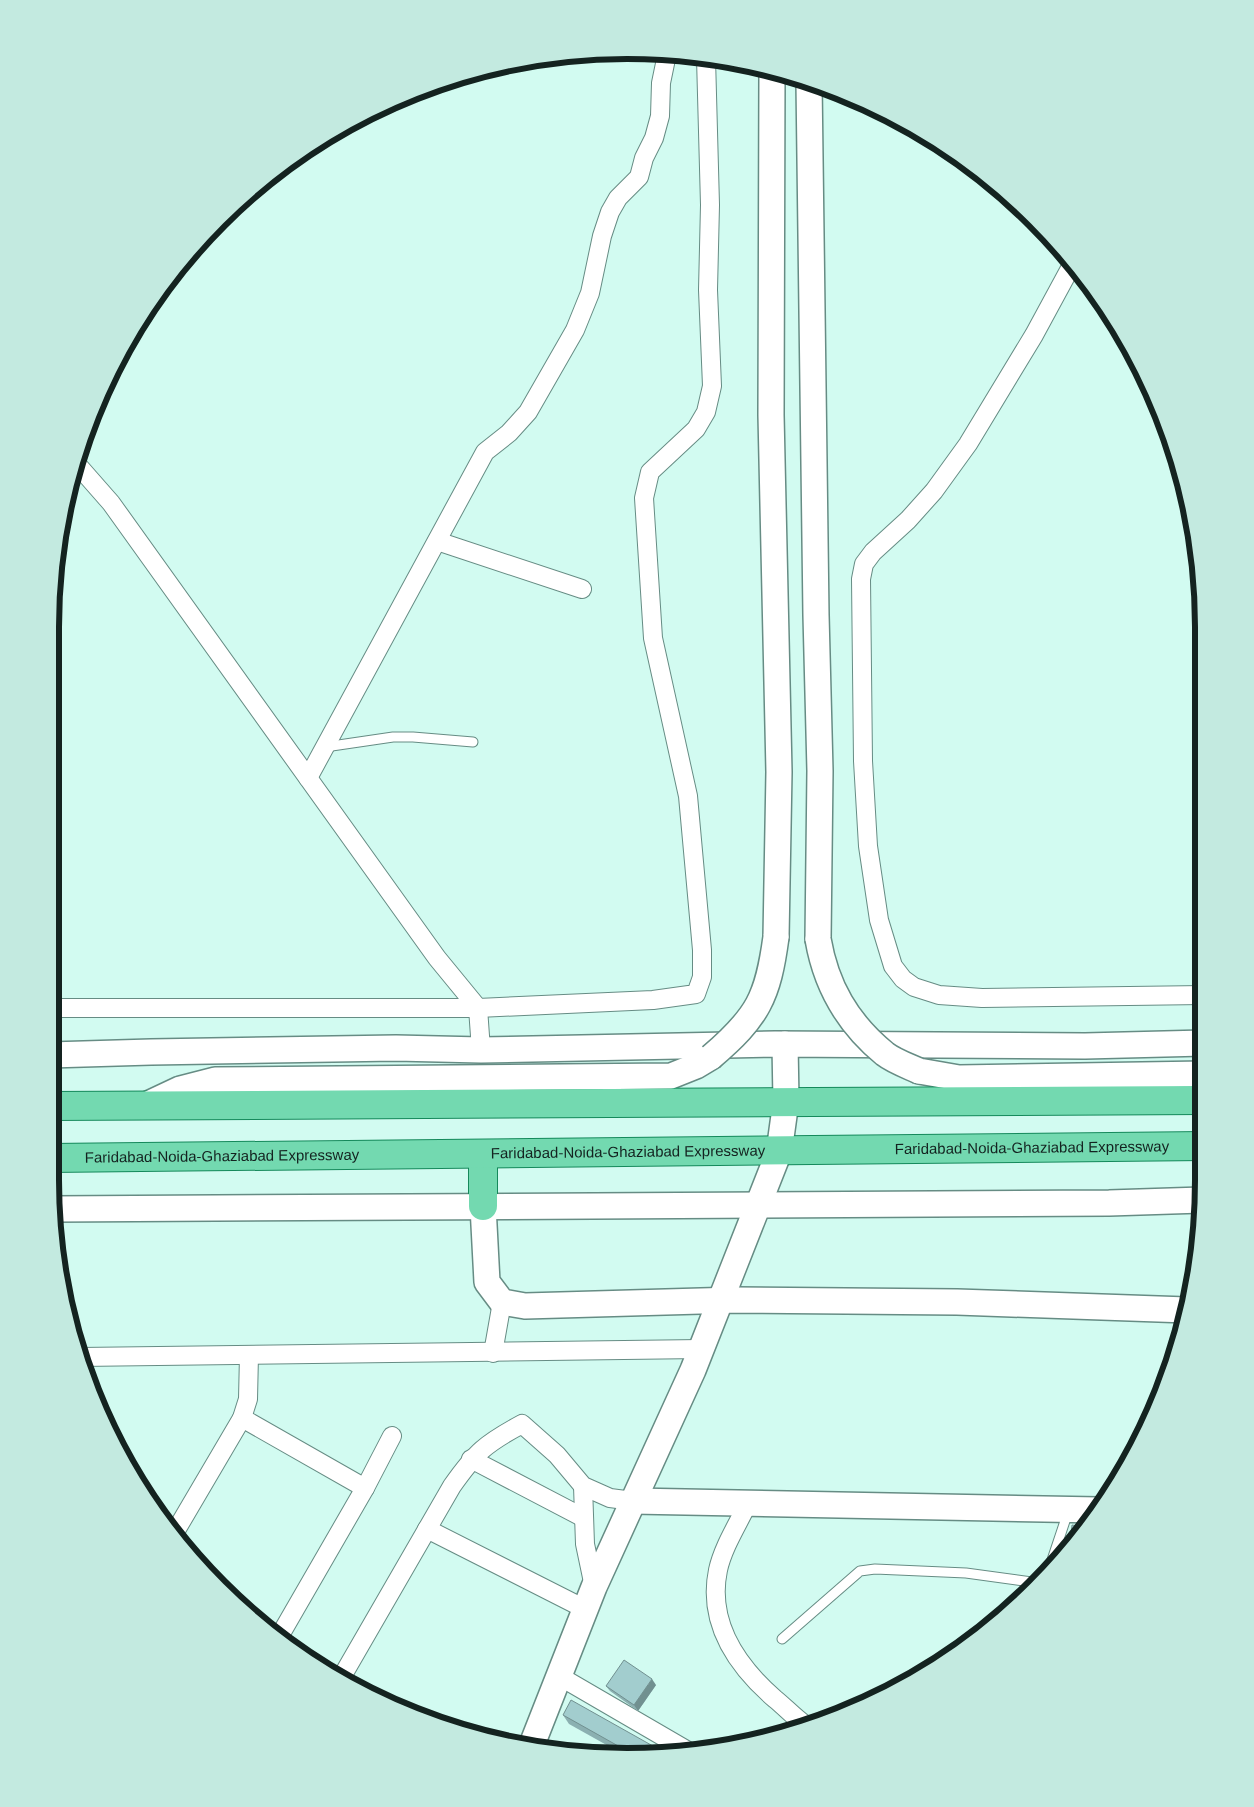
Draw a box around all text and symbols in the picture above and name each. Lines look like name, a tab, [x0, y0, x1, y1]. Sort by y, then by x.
street label: Faridabad-Noida-Ghaziabad Expressway	[895, 1137, 1170, 1157]
street label: Faridabad-Noida-Ghaziabad Expressway	[491, 1142, 766, 1161]
street label: Faridabad-Noida-Ghaziabad Expressway	[85, 1146, 360, 1166]

